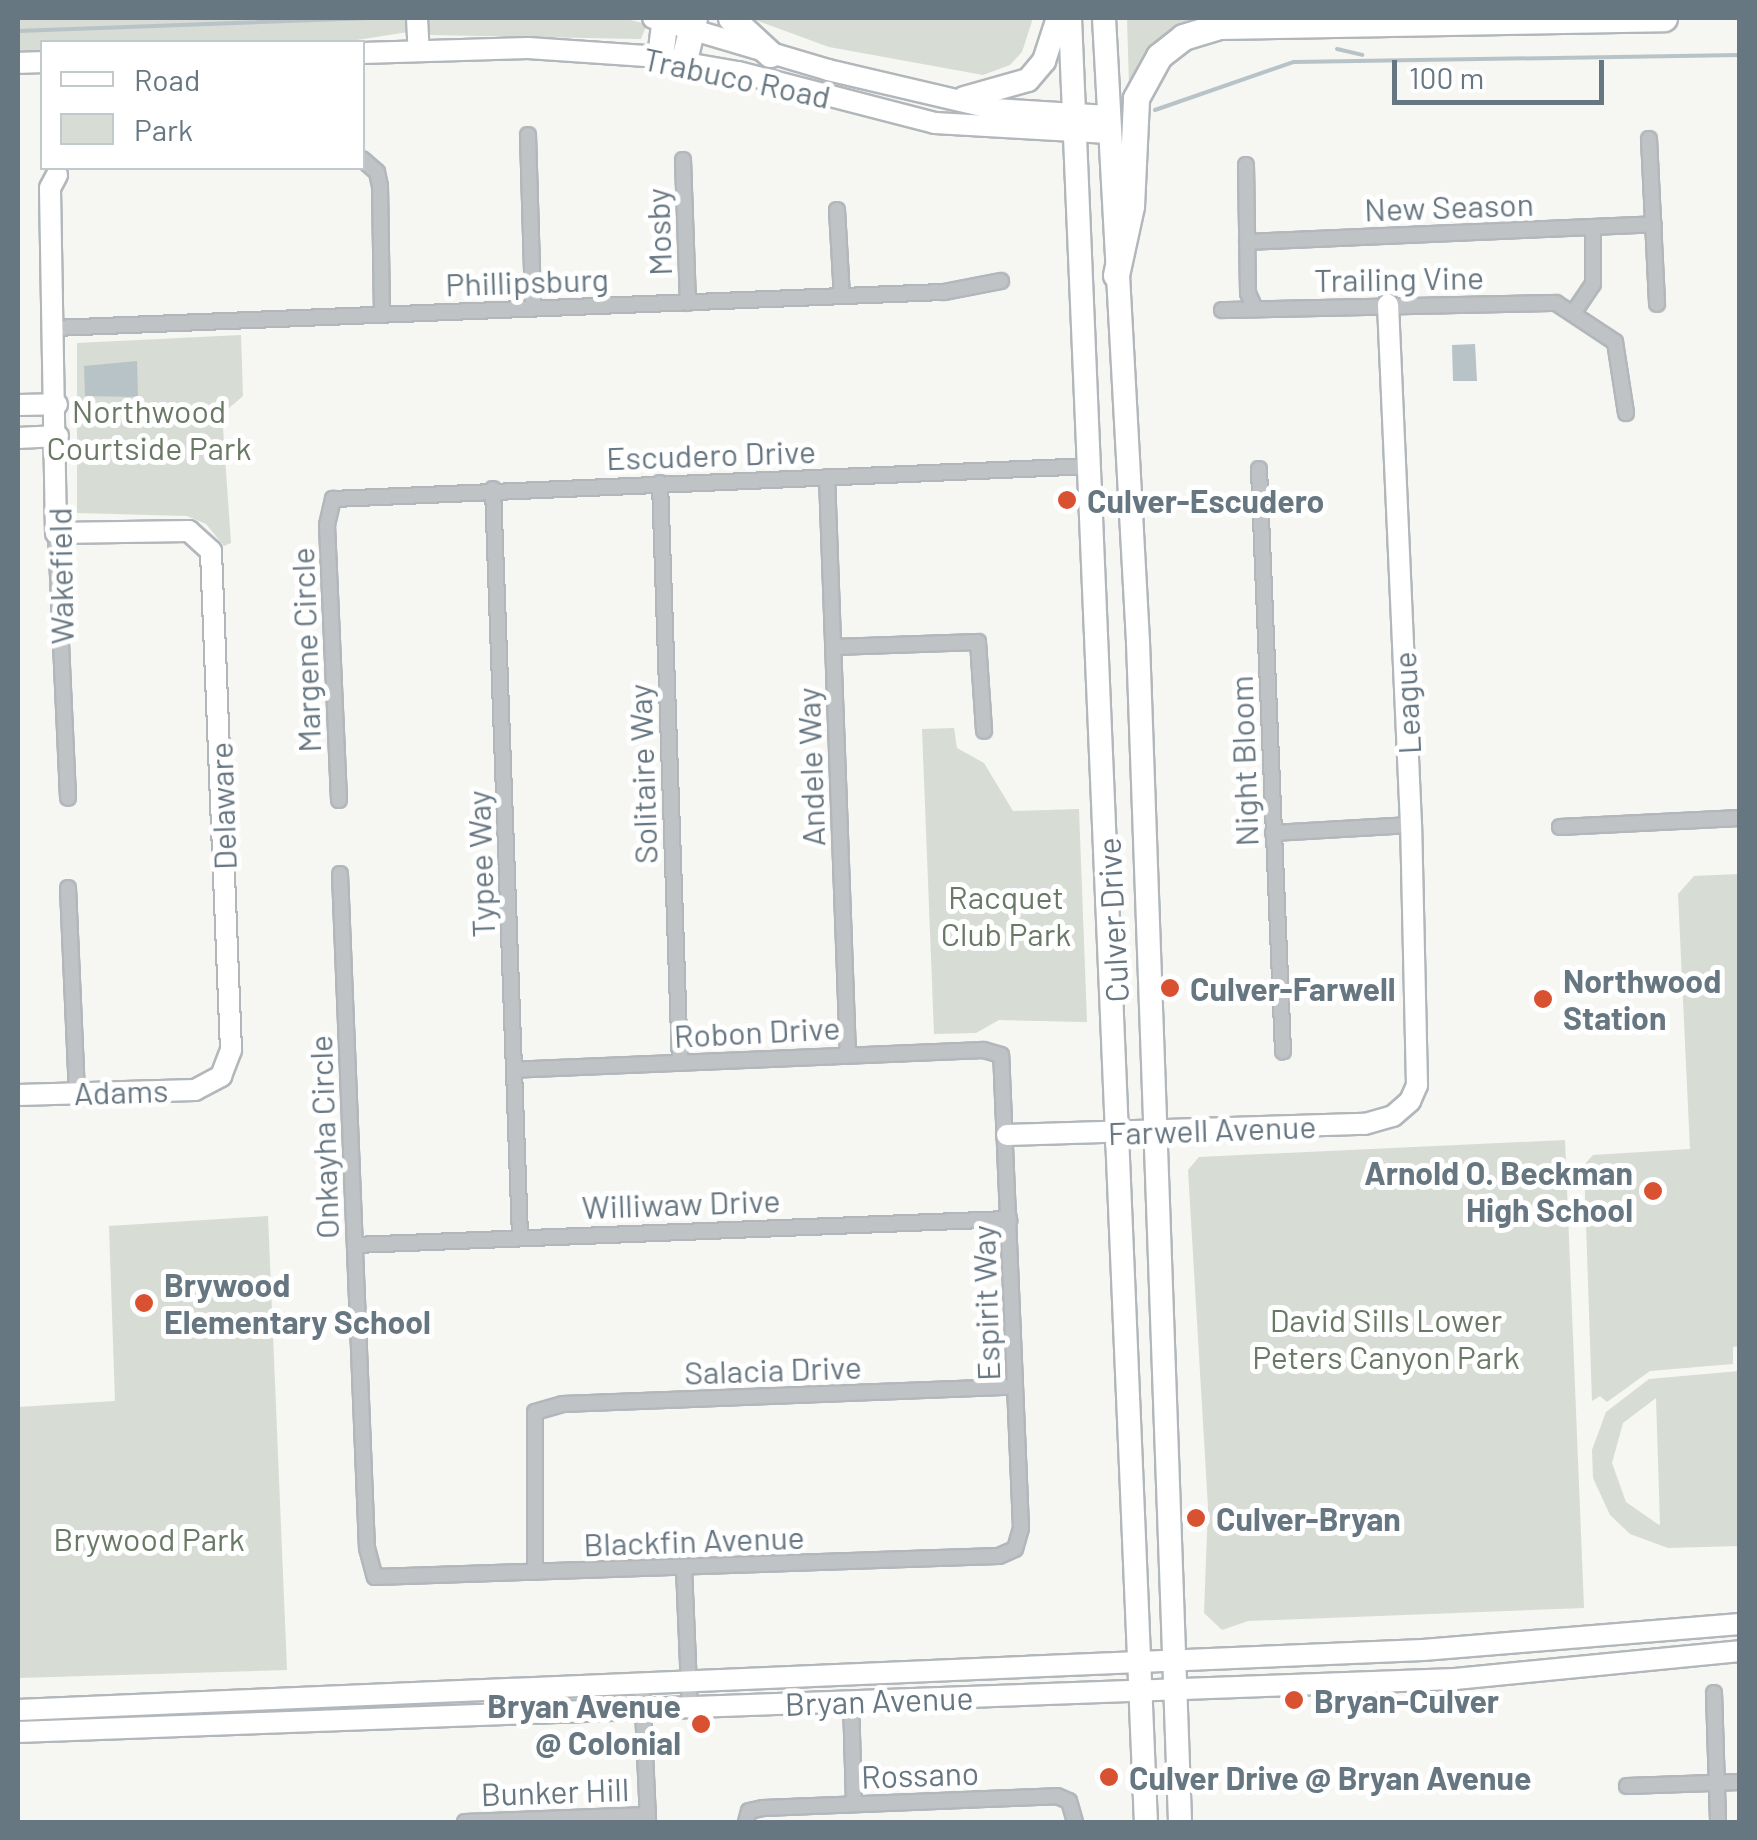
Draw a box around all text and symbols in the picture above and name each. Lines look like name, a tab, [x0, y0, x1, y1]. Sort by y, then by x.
street label: Trabuco Road	[640, 38, 834, 116]
legend	[40, 40, 365, 170]
scale bar	[1397, 40, 1610, 102]
text: 100 m	[1409, 59, 1484, 95]
text: Road	[134, 61, 200, 97]
text: Park	[134, 111, 193, 147]
street label: New Season	[1364, 184, 1534, 228]
street label: Mosby	[637, 188, 679, 276]
street label: Trailing Vine	[1314, 257, 1484, 299]
street label: Phillipsburg	[445, 259, 609, 303]
park label: Northwood Courtside Park	[46, 392, 252, 467]
street label: Escudero Drive	[606, 431, 816, 477]
place label: Culver-Escudero	[1087, 481, 1324, 519]
marker: Culver-Escudero	[1056, 489, 1078, 511]
street label: Wakefield	[40, 507, 80, 645]
street label: Margene Circle	[282, 547, 328, 753]
street label: League	[1384, 651, 1428, 755]
street label: Night Bloom	[1221, 675, 1265, 847]
street label: Solitaire Way	[620, 683, 664, 865]
street label: Andele Way	[788, 687, 832, 847]
street label: Delaware	[201, 741, 243, 871]
street label: Typee Way	[458, 790, 502, 938]
street label: Culver Drive	[1089, 837, 1135, 1003]
park label: Racquet Club Park	[941, 878, 1071, 953]
place label: Northwood Station	[1563, 962, 1721, 1037]
place label: Culver-Farwell	[1190, 969, 1396, 1007]
marker: Culver-Farwell	[1159, 977, 1181, 999]
marker: Northwood Station	[1532, 988, 1554, 1010]
street label: Robon Drive	[673, 1007, 841, 1055]
street label: Onkayha Circle	[300, 1034, 346, 1240]
street label: Adams	[73, 1070, 169, 1112]
street label: Farwell Avenue	[1107, 1106, 1317, 1152]
place label: Arnold O. Beckman High School	[1364, 1154, 1633, 1229]
street label: Williwaw Drive	[581, 1180, 781, 1226]
marker: Arnold O. Beckman High School	[1642, 1180, 1664, 1202]
street label: Espirit Way	[963, 1224, 1007, 1382]
place label: Brywood Elementary School	[164, 1266, 431, 1341]
marker: Brywood Elementary School	[133, 1292, 155, 1314]
park label: David Sills Lower Peters Canyon Park	[1252, 1301, 1520, 1376]
street label: Salacia Drive	[684, 1347, 862, 1391]
place label: Culver-Bryan	[1216, 1499, 1401, 1537]
marker: Culver-Bryan	[1185, 1507, 1207, 1529]
street label: Blackfin Avenue	[583, 1517, 805, 1563]
park label: Brywood Park	[53, 1519, 245, 1557]
street label: Bryan Avenue	[784, 1678, 974, 1722]
place label: Bryan-Culver	[1314, 1681, 1499, 1719]
place label: Bryan Avenue @ Colonial	[487, 1687, 681, 1762]
marker: Bryan-Culver	[1283, 1689, 1305, 1711]
marker: Bryan Avenue @ Colonial	[690, 1713, 712, 1735]
street label: Rossano	[860, 1753, 980, 1795]
place label: Culver Drive @ Bryan Avenue	[1129, 1758, 1531, 1796]
marker: Culver Drive @ Bryan Avenue	[1098, 1766, 1120, 1788]
street label: Bunker Hill	[480, 1769, 630, 1813]

